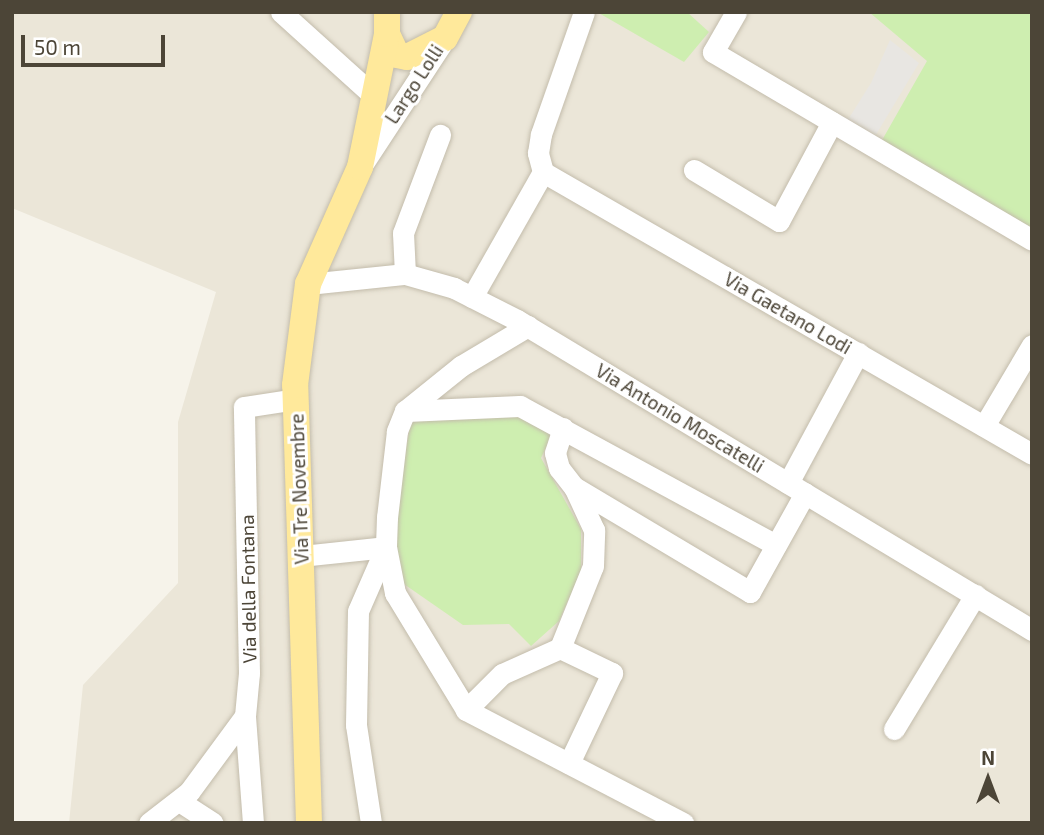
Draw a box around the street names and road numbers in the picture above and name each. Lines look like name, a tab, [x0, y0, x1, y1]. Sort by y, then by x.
street label: Largo Lolli	[380, 40, 448, 128]
street label: Via Gaetano Lodi	[720, 267, 856, 359]
street label: Via Antonio Moscatelli	[591, 359, 769, 477]
street label: Via Tre Novembre	[285, 413, 313, 565]
street label: Via della Fontana	[235, 514, 261, 664]

